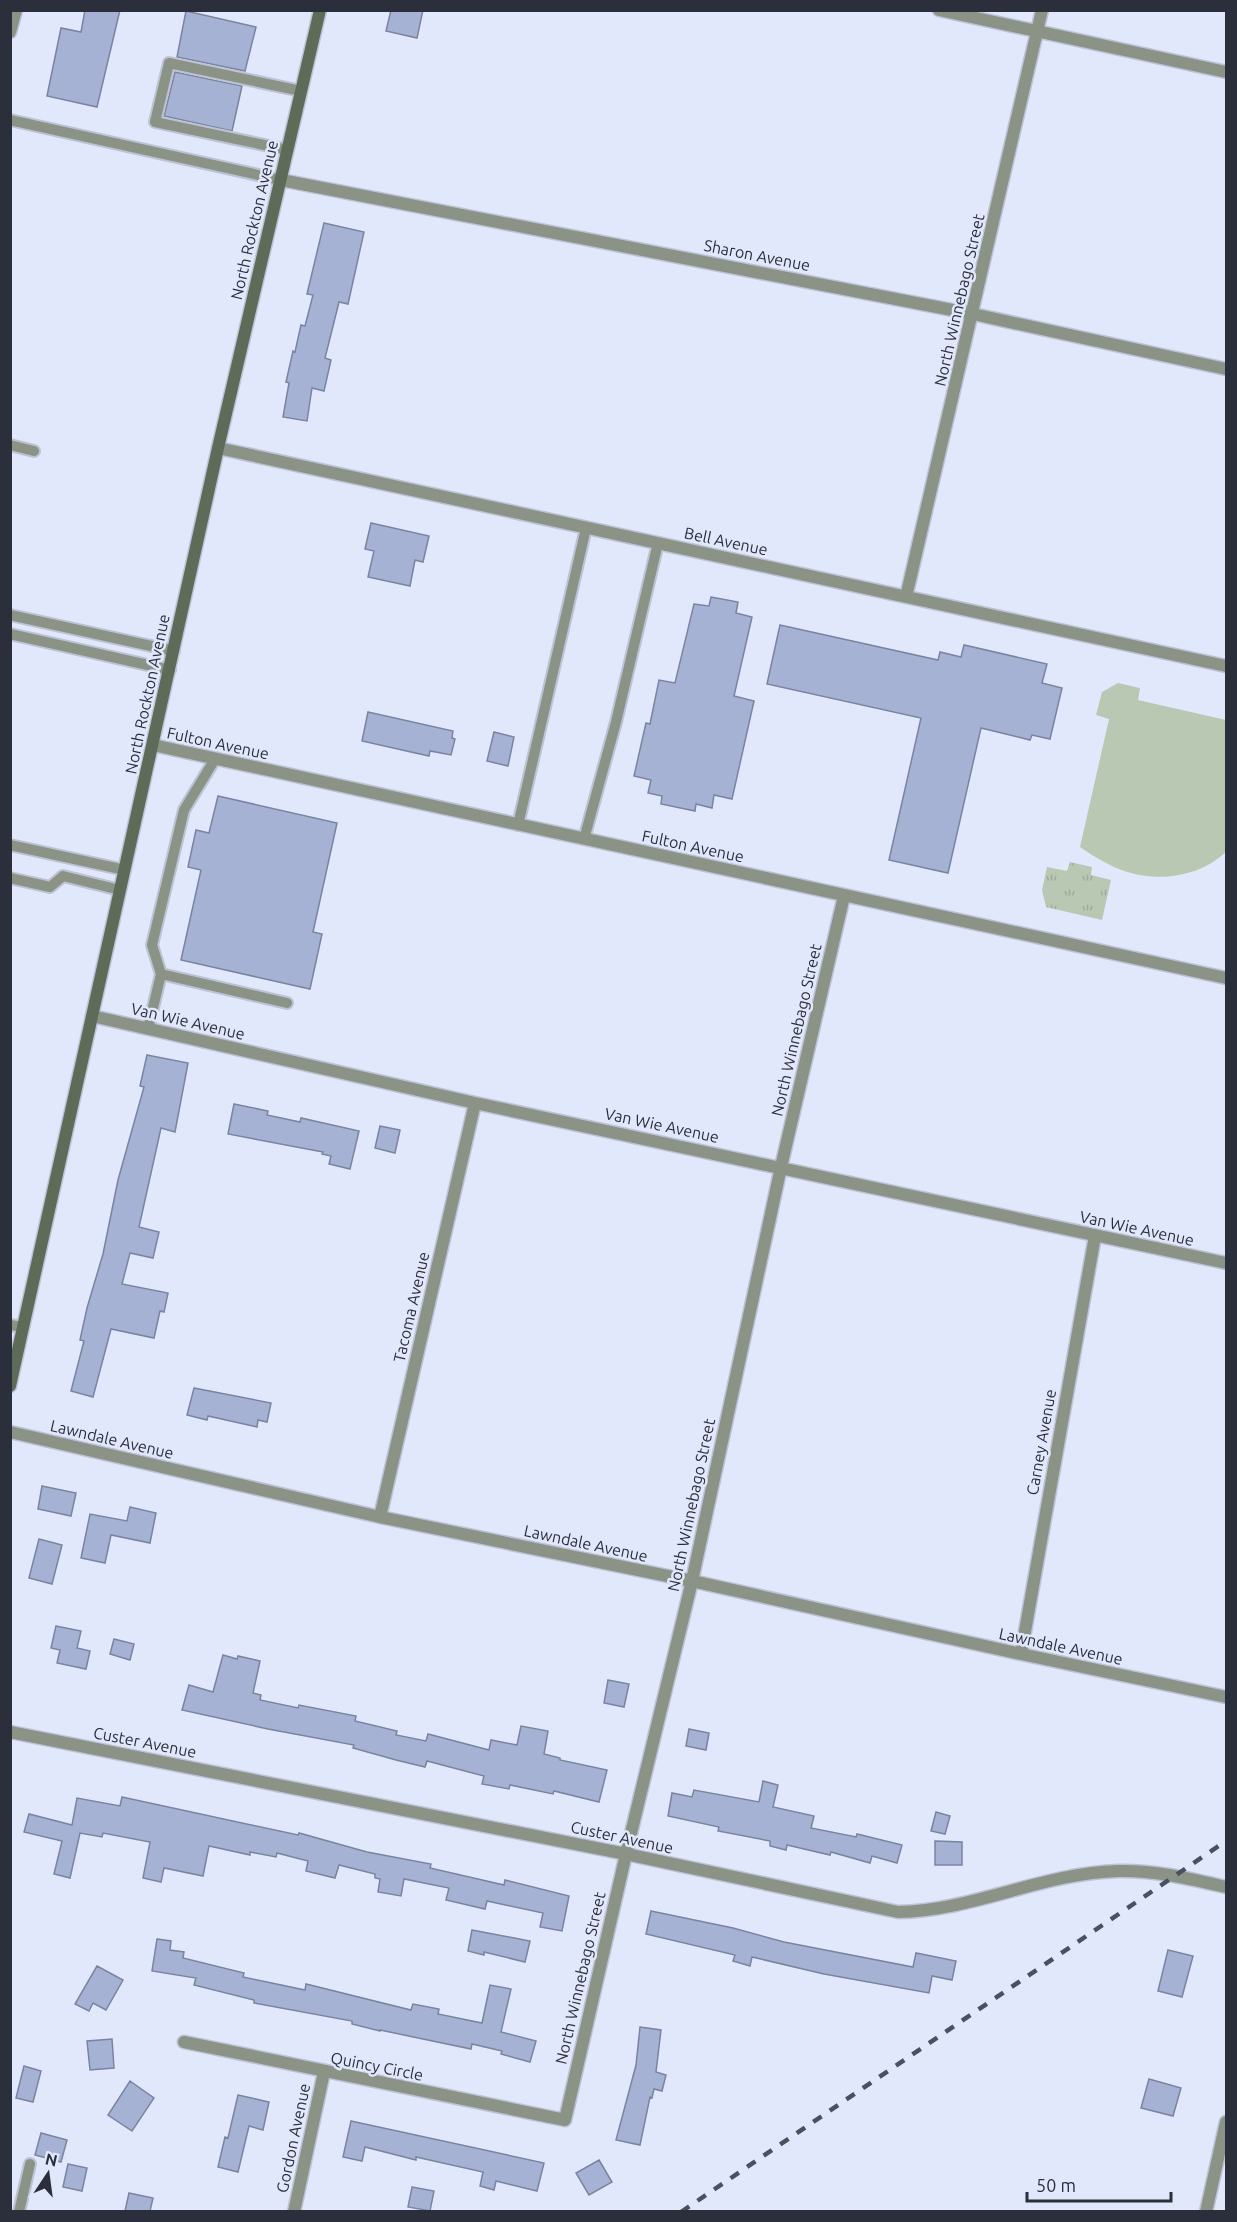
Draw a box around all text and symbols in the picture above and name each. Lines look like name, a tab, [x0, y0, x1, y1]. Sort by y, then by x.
street label: North Rockton Avenue	[227, 139, 281, 301]
street label: North Winnebago Street	[930, 211, 988, 388]
street label: Sharon Avenue	[702, 236, 812, 274]
street label: Bell Avenue	[683, 523, 769, 559]
street label: North Rockton Avenue	[121, 612, 173, 776]
street label: Fulton Avenue	[165, 723, 271, 763]
street label: Fulton Avenue	[640, 826, 746, 866]
street label: North Winnebago Street	[767, 941, 825, 1118]
street label: Van Wie Avenue	[129, 999, 247, 1043]
street label: Van Wie Avenue	[603, 1104, 721, 1146]
street label: Van Wie Avenue	[1078, 1207, 1196, 1249]
street label: Tacoma Avenue	[390, 1250, 432, 1364]
street label: Carney Avenue	[1023, 1388, 1059, 1496]
street label: Lawndale Avenue	[49, 1416, 175, 1462]
street label: North Winnebago Street	[664, 1416, 718, 1593]
street label: Lawndale Avenue	[522, 1521, 650, 1565]
street label: Lawndale Avenue	[997, 1624, 1125, 1668]
street label: Custer Avenue	[92, 1723, 198, 1761]
street label: Custer Avenue	[569, 1817, 675, 1857]
street label: North Winnebago Street	[551, 1889, 609, 2066]
street label: Quincy Circle	[329, 2048, 425, 2084]
street label: Gordon Avenue	[273, 2082, 313, 2194]
north arrow	[18, 2144, 78, 2204]
text: N	[44, 2149, 59, 2169]
scale bar	[1027, 2165, 1171, 2203]
text: 50 m	[1036, 2175, 1076, 2195]

